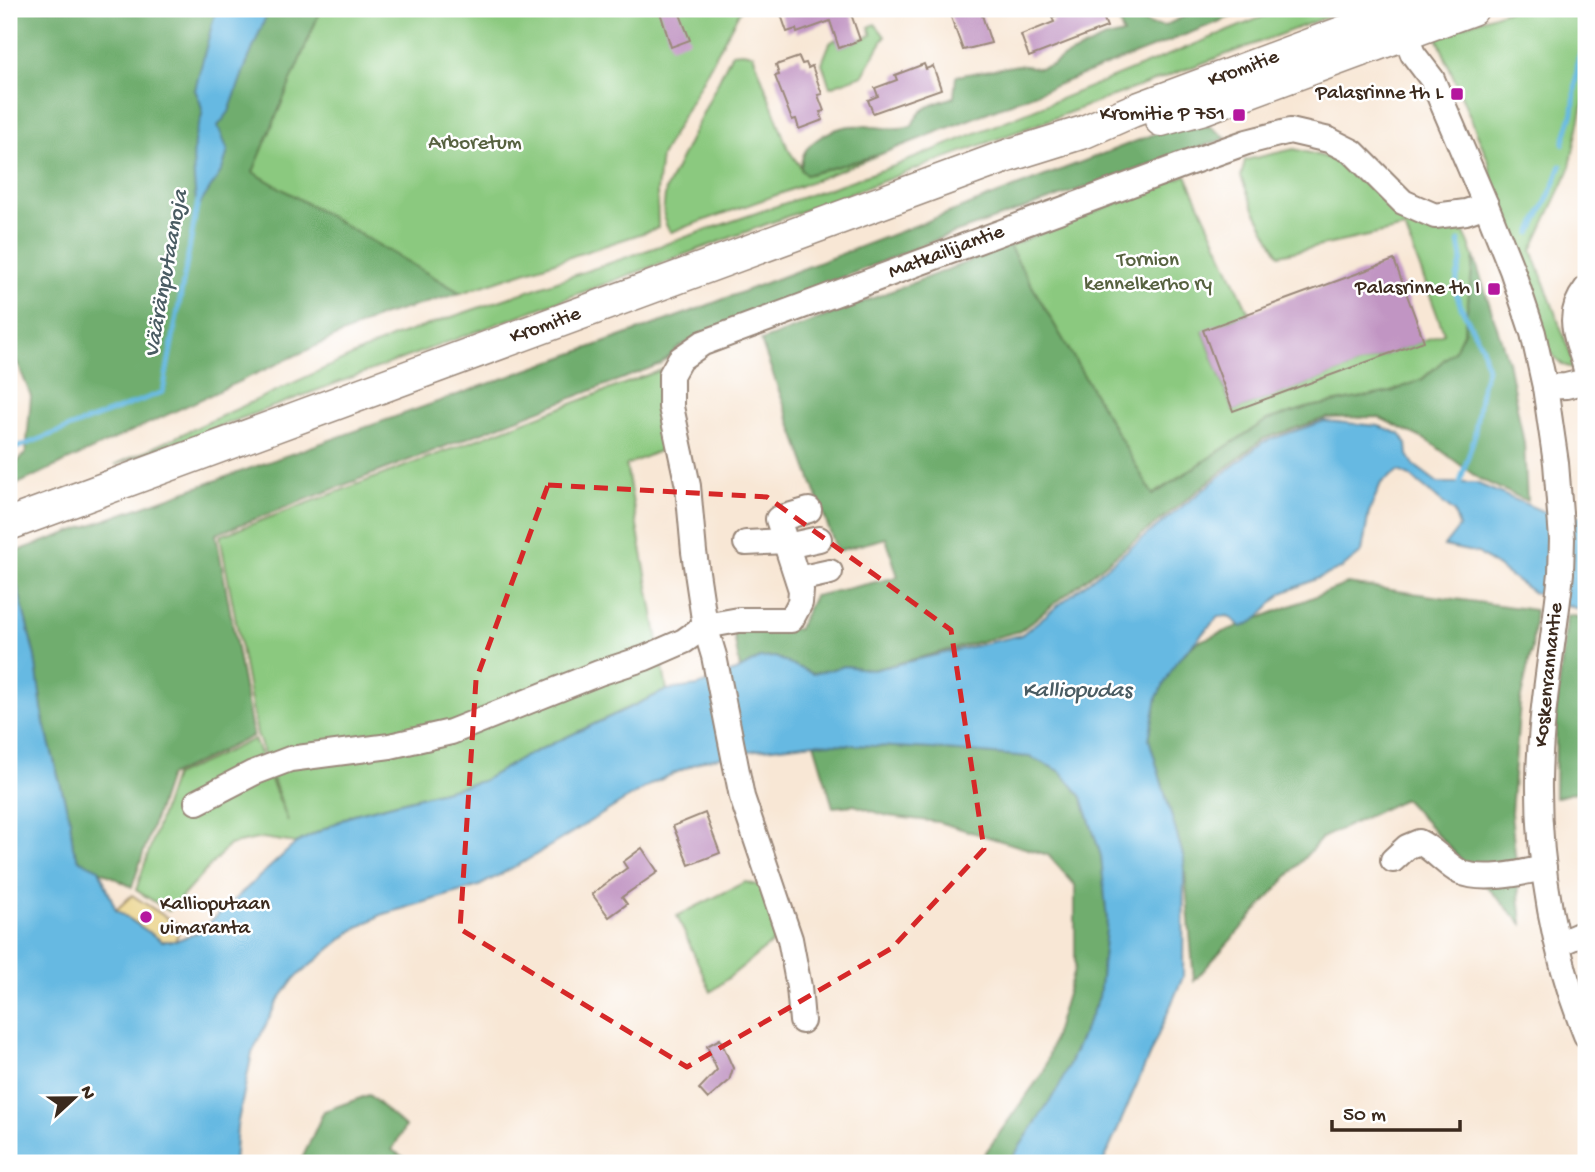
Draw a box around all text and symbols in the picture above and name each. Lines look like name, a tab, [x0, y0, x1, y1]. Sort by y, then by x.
street label: Kromitie	[1205, 44, 1284, 94]
place label: Palasrinne th L	[1314, 82, 1444, 107]
marker: Palasrinne th L	[1449, 86, 1465, 102]
place label: Kromitie P 751	[1100, 103, 1225, 128]
marker: Kromitie P 751	[1231, 107, 1247, 123]
park label: Arboretum	[428, 132, 522, 157]
water label: Vääränputaanoja	[139, 187, 195, 360]
street label: Matkailijantie	[885, 219, 1009, 285]
park label: Tornion kennelkerho ry	[1084, 249, 1212, 298]
place label: Palasrinne th I	[1354, 277, 1480, 302]
marker: Palasrinne th I	[1486, 281, 1502, 297]
street label: Kromitie	[507, 301, 586, 351]
street label: Koskenrannantie	[1530, 600, 1570, 748]
water label: Kalliopudas	[1022, 678, 1134, 705]
place label: Kallioputaan uimaranta	[160, 893, 270, 942]
marker: Kallioputaan uimaranta	[138, 909, 154, 925]
north arrow	[38, 1064, 108, 1134]
text: N	[74, 1083, 100, 1103]
scale bar	[1332, 1088, 1460, 1132]
text: 50 m	[1343, 1104, 1386, 1129]

